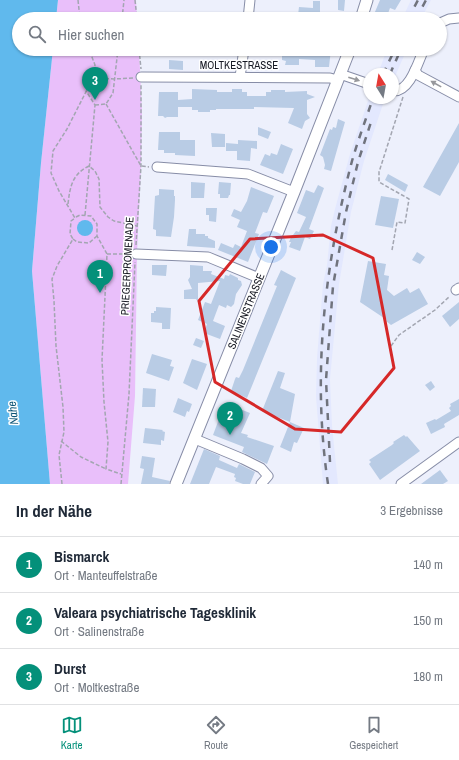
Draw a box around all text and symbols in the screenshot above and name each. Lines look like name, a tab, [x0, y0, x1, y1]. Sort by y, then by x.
search box	[12, 12, 447, 56]
icon: search	[26, 23, 48, 45]
text: Hier suchen	[58, 24, 124, 45]
street label: MOLTKESTRASSE	[200, 58, 278, 72]
pin: 3	[82, 67, 108, 100]
north arrow	[363, 68, 399, 104]
one-way arrow	[349, 76, 361, 82]
one-way arrow	[430, 81, 442, 88]
street label: PRIEGERPROMENADE	[117, 216, 137, 316]
your location	[261, 237, 281, 257]
pin: 1	[87, 260, 113, 293]
street label: SALINENSTRASSE	[224, 271, 268, 351]
water label: Nahe	[4, 400, 22, 426]
pin: 2	[217, 402, 243, 435]
text: In der Nähe	[16, 499, 92, 522]
text: 3 Ergebnisse	[380, 502, 443, 519]
text: Bismarck	[54, 546, 109, 567]
text: 1	[26, 556, 32, 573]
text: 140 m	[413, 556, 443, 573]
text: Ort · Manteuffelstraße	[54, 567, 158, 584]
text: Valeara psychiatrische Tagesklinik	[54, 602, 256, 623]
text: 2	[26, 612, 32, 629]
text: 150 m	[413, 612, 443, 629]
text: Ort · Salinenstraße	[54, 623, 144, 640]
text: Durst	[54, 658, 86, 679]
text: 3	[26, 668, 32, 685]
text: 180 m	[413, 668, 443, 685]
text: Ort · Moltkestraße	[54, 679, 139, 696]
tab: Karte	[61, 714, 83, 752]
tab: Route	[204, 714, 228, 752]
tab: Gespeichert	[349, 714, 398, 752]

